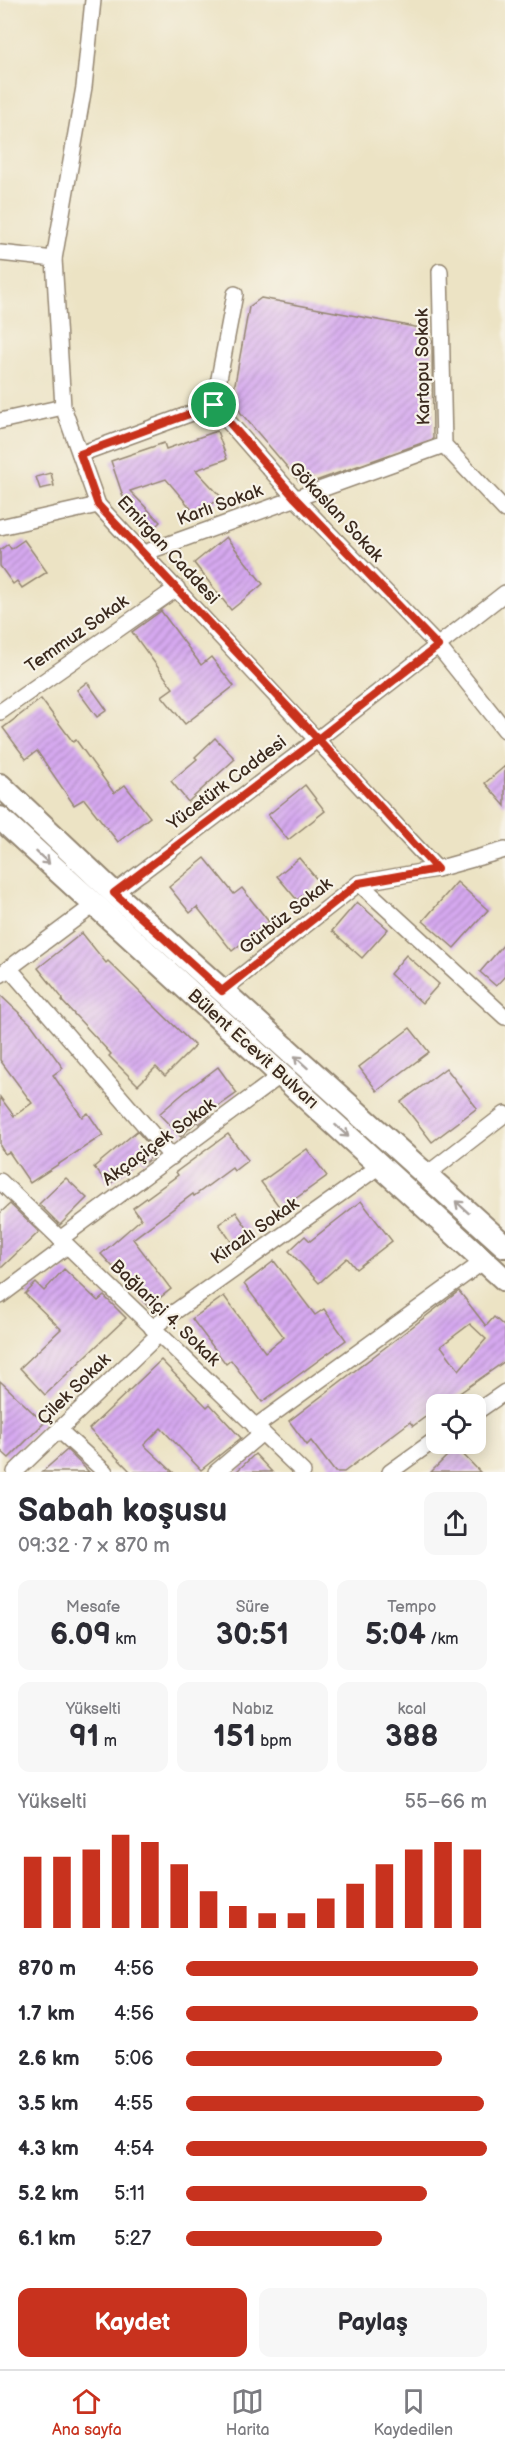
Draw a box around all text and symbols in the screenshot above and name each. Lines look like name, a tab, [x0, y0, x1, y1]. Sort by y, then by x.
street label: Kartopu Sokak	[411, 308, 435, 426]
pin	[188, 379, 239, 430]
icon: arrive	[197, 388, 230, 421]
street label: Gökaslan Sokak	[284, 458, 388, 566]
street label: Karlı Sokak	[174, 480, 266, 530]
street label: Emirgan Caddesi	[112, 492, 224, 608]
street label: Temmuz Sokak	[21, 591, 133, 677]
street label: Yücetürk Caddesi	[163, 732, 291, 835]
one-way arrow	[35, 851, 50, 865]
street label: Gürbüz Sokak	[235, 873, 337, 959]
street label: Bülent Ecevit Bulvarı	[183, 985, 323, 1113]
one-way arrow	[294, 1055, 309, 1069]
street label: Akçaçiçek Sokak	[98, 1094, 220, 1190]
one-way arrow	[335, 1124, 350, 1138]
street label: Kirazlı Sokak	[207, 1193, 303, 1269]
one-way arrow	[454, 1200, 469, 1214]
street label: Bağlariçi 4. Sokak	[106, 1255, 224, 1371]
street label: Çilek Sokak	[33, 1349, 115, 1429]
map controls	[426, 1394, 486, 1454]
button: locate	[426, 1394, 486, 1454]
text: Sabah koşusu	[18, 1491, 227, 1531]
button: share	[424, 1492, 487, 1555]
text: 09:32 · 7 × 870 m	[18, 1534, 170, 1558]
text: Mesafe	[66, 1598, 120, 1617]
text: Süre	[236, 1598, 269, 1617]
text: Tempo	[387, 1598, 436, 1617]
text: 6.09	[50, 1617, 111, 1653]
text: 30:51	[216, 1617, 289, 1653]
text: 5:04	[365, 1617, 426, 1653]
text: km	[111, 1630, 136, 1649]
text: /km	[426, 1630, 459, 1649]
text: Yükselti	[66, 1700, 121, 1719]
text: Nabız	[232, 1700, 273, 1719]
text: kcal	[397, 1700, 426, 1719]
text: 91	[69, 1719, 99, 1755]
text: 151	[213, 1719, 256, 1755]
text: 388	[385, 1719, 439, 1755]
text: m	[99, 1732, 117, 1751]
text: bpm	[256, 1732, 292, 1751]
text: Yükselti	[18, 1790, 87, 1814]
text: 55–66 m	[405, 1790, 487, 1814]
text: 870 m	[18, 1957, 76, 1981]
text: 4:56	[114, 1957, 154, 1981]
text: 1.7 km	[18, 2002, 75, 2026]
text: 4:56	[114, 2002, 154, 2026]
text: 2.6 km	[18, 2047, 79, 2071]
text: 5:06	[114, 2047, 153, 2071]
text: 3.5 km	[18, 2092, 79, 2116]
text: 4:55	[114, 2092, 153, 2116]
text: 4.3 km	[18, 2137, 79, 2161]
text: 4:54	[114, 2137, 154, 2161]
text: 5.2 km	[18, 2182, 79, 2206]
text: 5:11	[114, 2182, 145, 2206]
text: 6.1 km	[18, 2227, 76, 2251]
text: 5:27	[114, 2227, 151, 2251]
button: Kaydet	[18, 2288, 247, 2357]
button: Paylaş	[259, 2288, 487, 2357]
tab: Ana sayfa	[52, 2385, 122, 2440]
tab: Harita	[226, 2385, 270, 2440]
tab: Kaydedilen	[373, 2385, 453, 2440]

